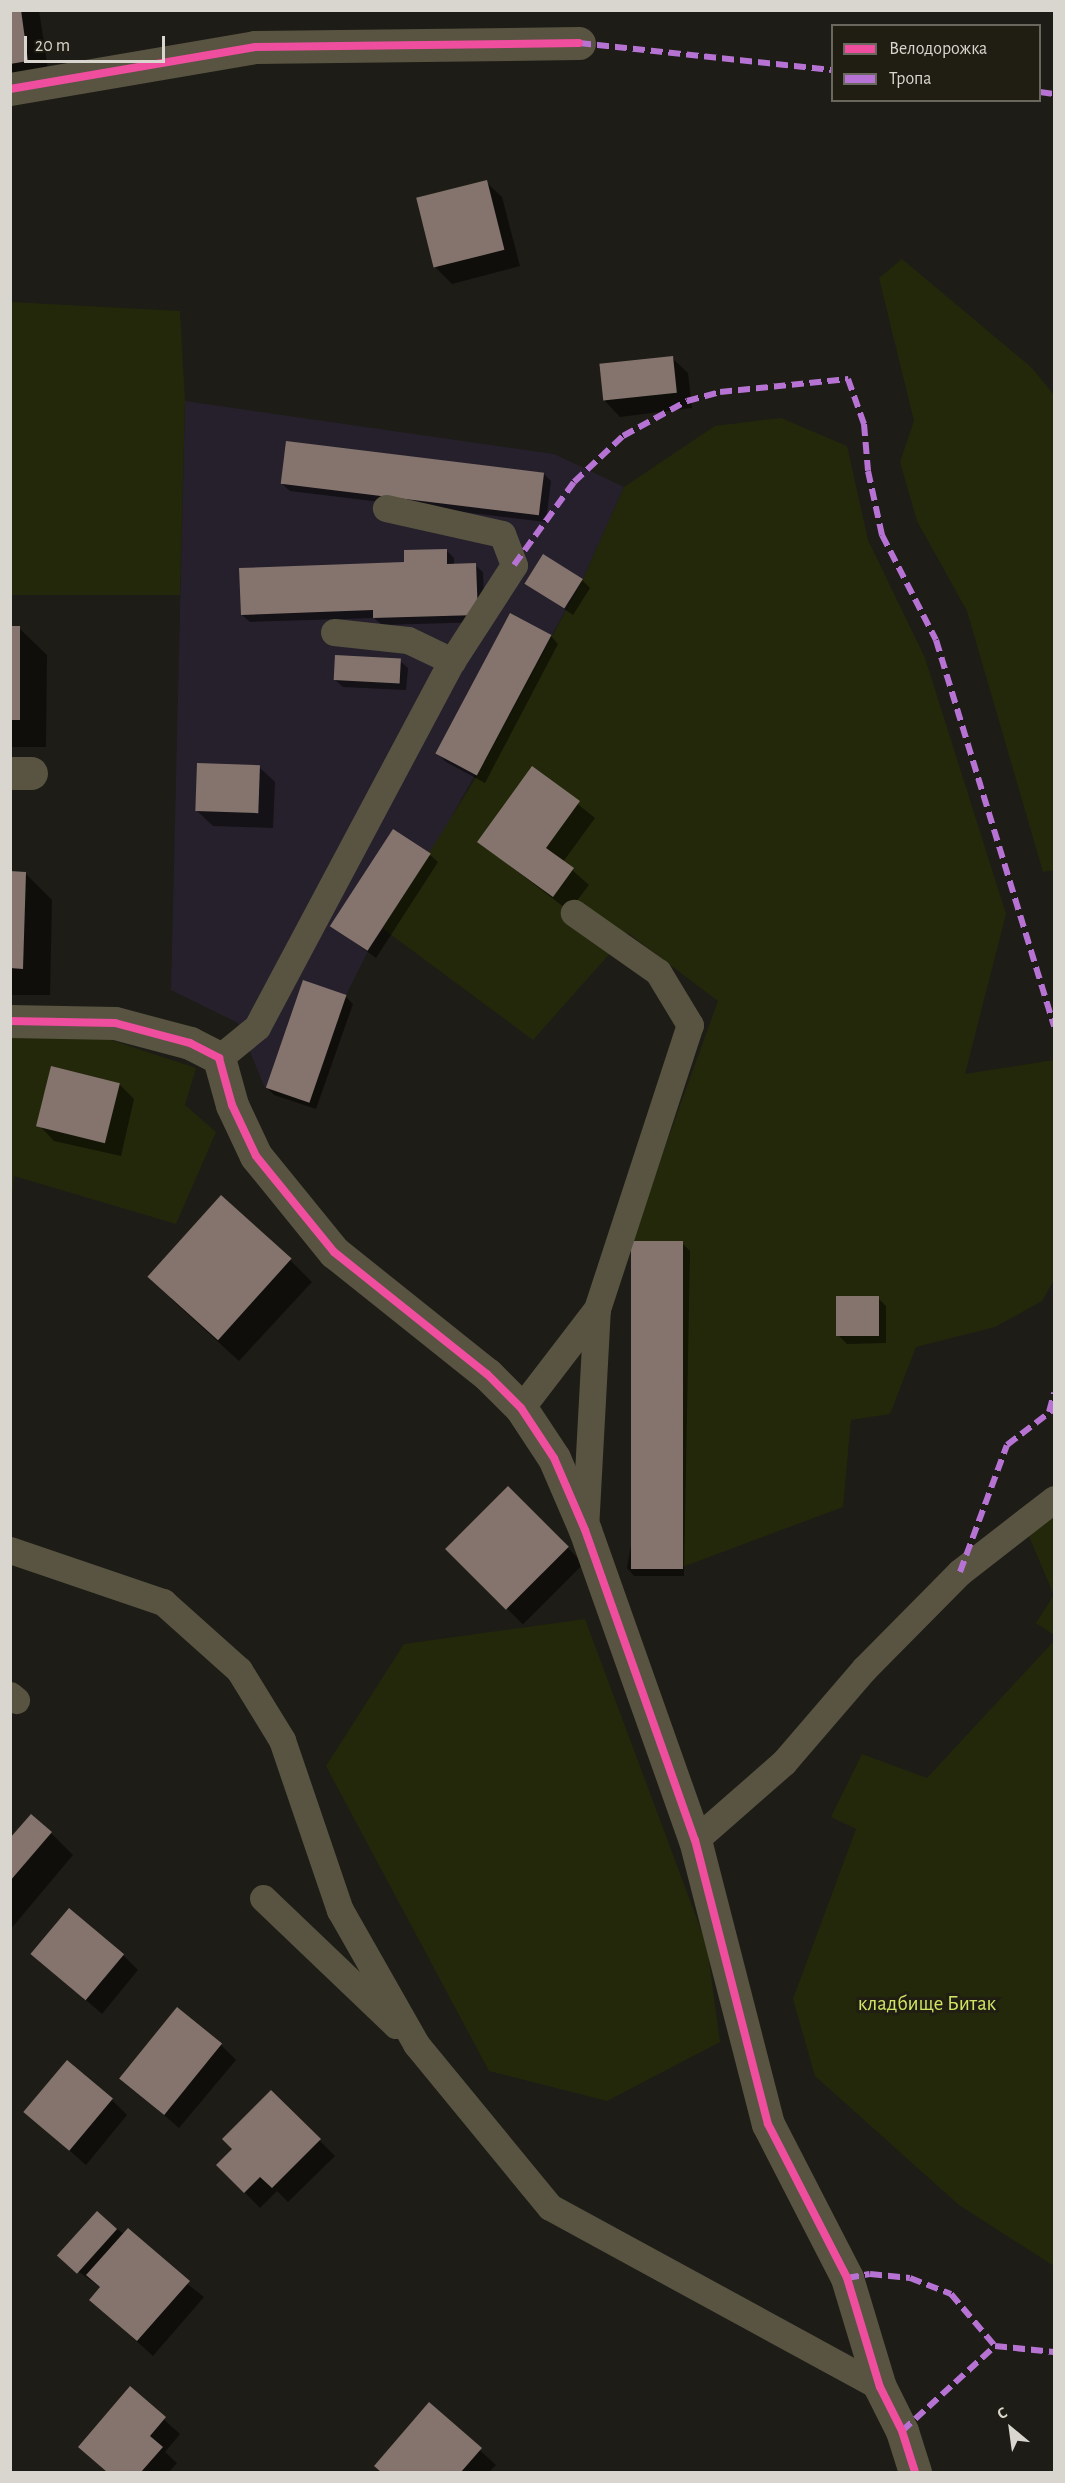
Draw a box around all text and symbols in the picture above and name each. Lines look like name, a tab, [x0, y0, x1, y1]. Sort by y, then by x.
scale bar	[27, 24, 168, 62]
legend	[831, 24, 1041, 102]
text: 20 m	[35, 37, 70, 55]
text: Велодорожка	[889, 40, 987, 58]
text: Тропа	[889, 70, 932, 88]
park label: кладбище Битак	[858, 1991, 996, 2017]
north arrow	[981, 2399, 1041, 2459]
text: С	[995, 2404, 1010, 2422]

